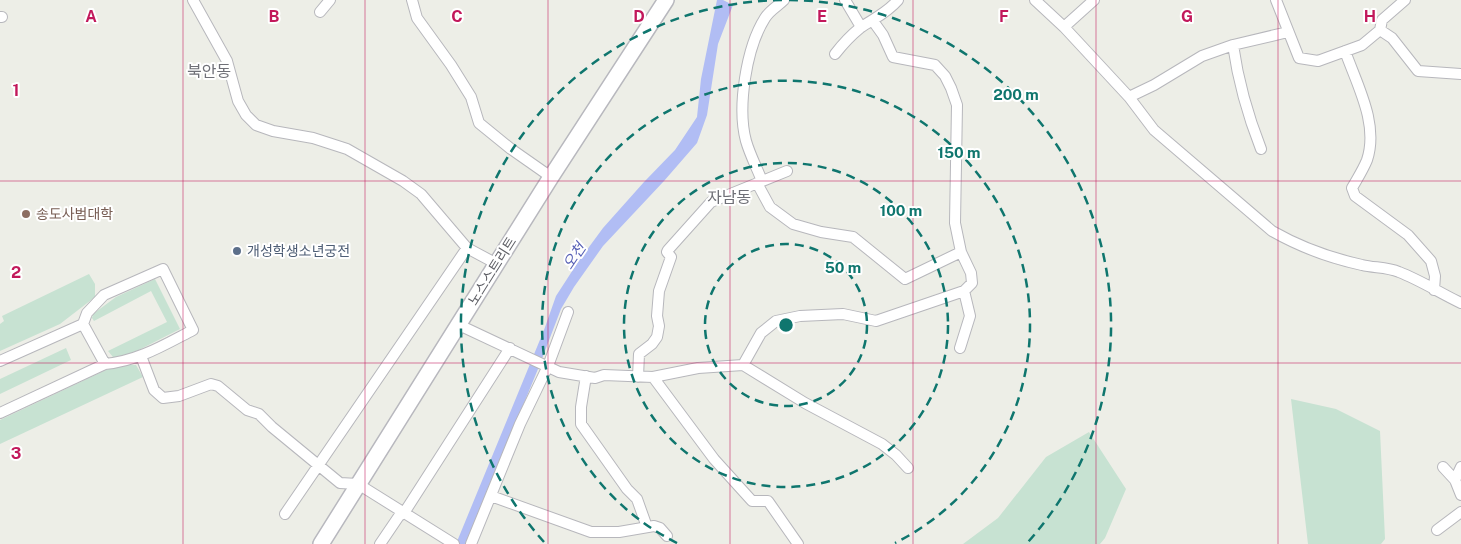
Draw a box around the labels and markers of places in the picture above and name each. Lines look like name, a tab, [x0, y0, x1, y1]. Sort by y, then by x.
place label: 송도사범대학	[36, 206, 113, 222]
marker: 송도사범대학	[20, 208, 32, 220]
place label: 개성학생소년궁전	[247, 243, 350, 259]
marker: 개성학생소년궁전	[231, 245, 243, 257]
centre of rings	[777, 316, 795, 334]

